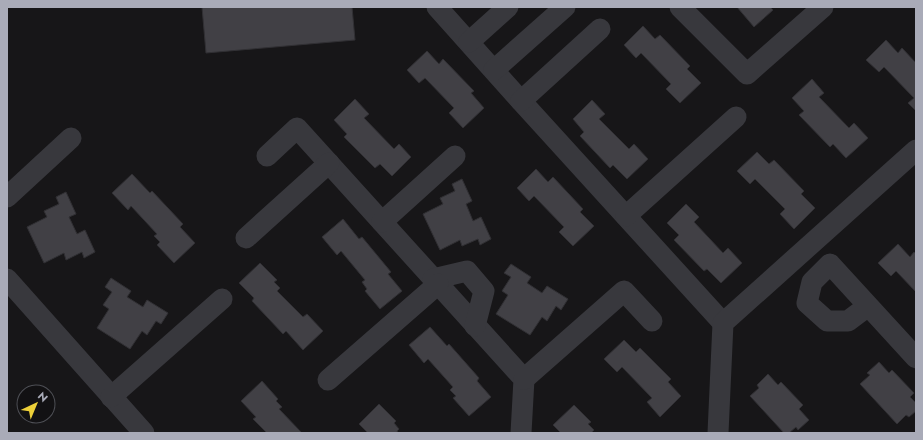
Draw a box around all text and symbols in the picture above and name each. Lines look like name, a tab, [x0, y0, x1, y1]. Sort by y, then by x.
north arrow	[16, 384, 56, 424]
text: N	[34, 388, 52, 406]

